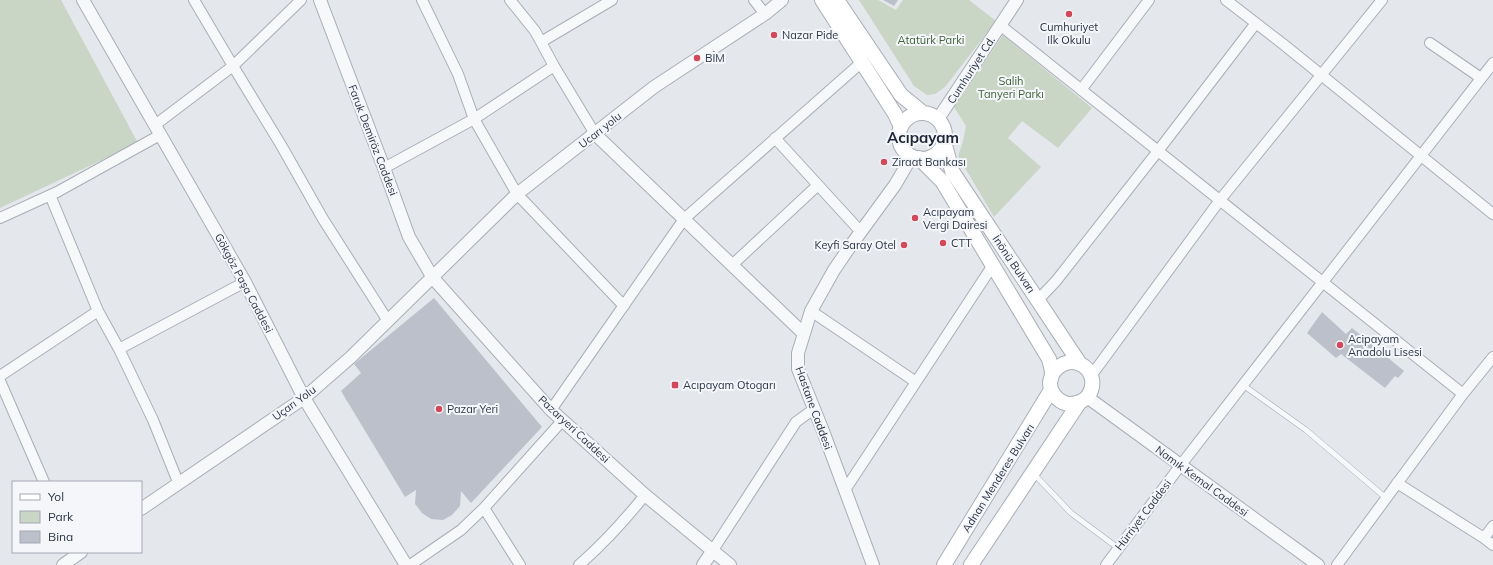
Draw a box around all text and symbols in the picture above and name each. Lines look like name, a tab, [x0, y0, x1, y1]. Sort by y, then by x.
marker: Cumhuriyet Ilk Okulu	[1064, 9, 1074, 19]
place label: Cumhuriyet Ilk Okulu	[1040, 20, 1098, 47]
place label: Nazar Pide	[782, 28, 838, 42]
marker: Nazar Pide	[769, 30, 779, 40]
park label: Atatürk Parki	[898, 33, 964, 47]
street label: Cumhuriyet Cd.	[944, 34, 998, 106]
place label: BİM	[705, 51, 725, 65]
marker: BİM	[692, 53, 702, 63]
park label: Salih Tanyeri Parkı	[978, 74, 1044, 101]
street label: Faruk Demiröz Caddesi	[345, 82, 401, 198]
street label: Ucarı yolu	[576, 109, 624, 151]
district label: Acıpayam	[887, 128, 959, 147]
place label: Ziraat Bankası	[892, 155, 966, 169]
marker: Ziraat Bankası	[879, 157, 889, 167]
place label: Acıpayam Vergi Dairesi	[923, 205, 987, 232]
marker: Acıpayam Vergi Dairesi	[910, 213, 920, 223]
street label: Gökgöz Paşa Caddesi	[212, 231, 276, 335]
street label: İnönü Bulvarı	[990, 232, 1038, 296]
place label: CTT	[951, 236, 972, 250]
place label: Keyfi Saray Otel	[815, 238, 896, 252]
marker: CTT	[938, 238, 948, 248]
marker: Keyfi Saray Otel	[899, 240, 909, 250]
place label: Acipayam Anadolu Lisesi	[1348, 332, 1422, 359]
marker: Acipayam Anadolu Lisesi	[1335, 340, 1345, 350]
street label: Hastane Caddesi	[792, 365, 836, 451]
place label: Acıpayam Otogarı	[683, 378, 776, 392]
marker: Acıpayam Otogarı	[670, 380, 680, 390]
street label: Uçarı Yolu	[269, 382, 319, 424]
street label: Pazaryeri Caddesi	[535, 392, 613, 466]
place label: Pazar Yeri	[447, 402, 498, 416]
marker: Pazar Yeri	[434, 404, 444, 414]
street label: Adnan Menderes Bulvarı	[959, 421, 1037, 535]
street label: Namık Kemal Caddesi	[1153, 443, 1251, 519]
street label: Hürriyet Caddesi	[1112, 477, 1174, 553]
legend	[12, 481, 142, 553]
text: Yol	[47, 489, 64, 504]
text: Park	[48, 509, 74, 524]
text: Bina	[48, 529, 73, 544]

